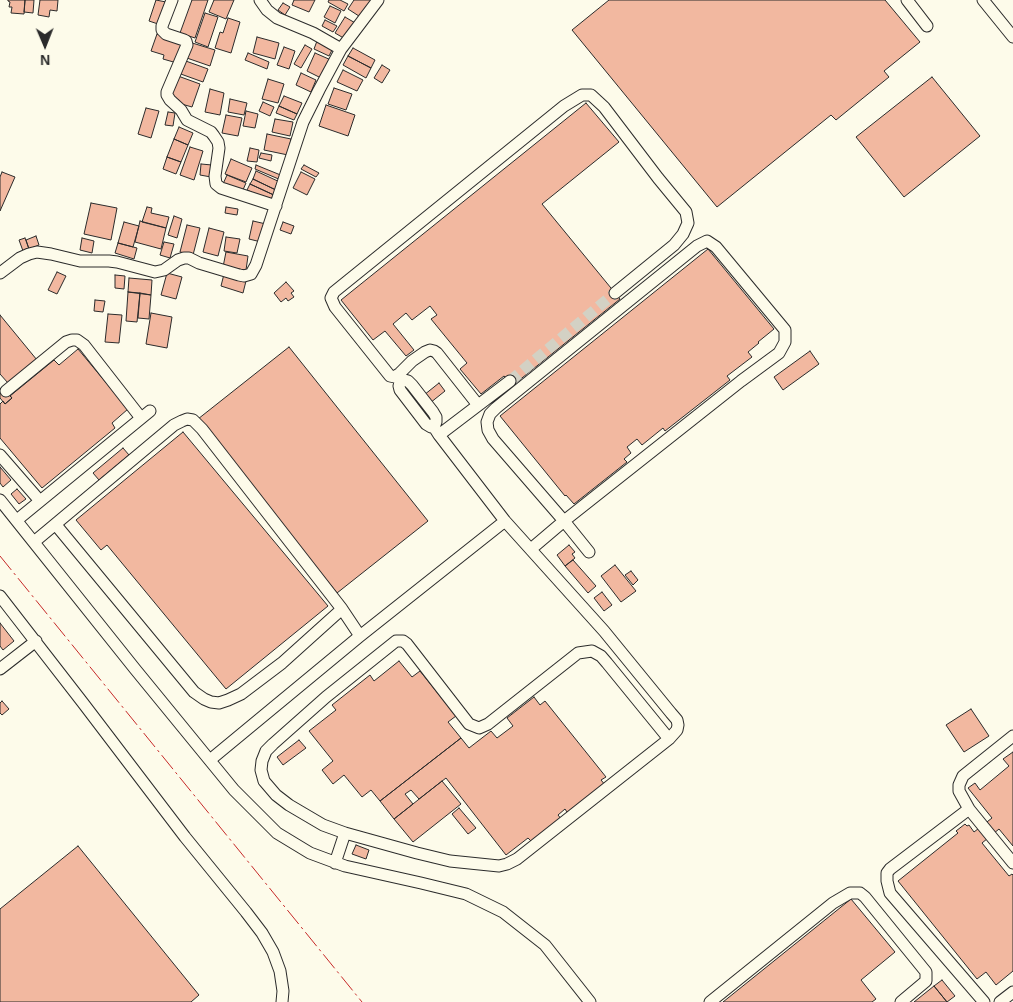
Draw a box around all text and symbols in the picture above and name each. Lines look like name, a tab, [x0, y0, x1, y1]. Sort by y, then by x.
north arrow	[20, 20, 70, 70]
text: N	[40, 52, 50, 68]

